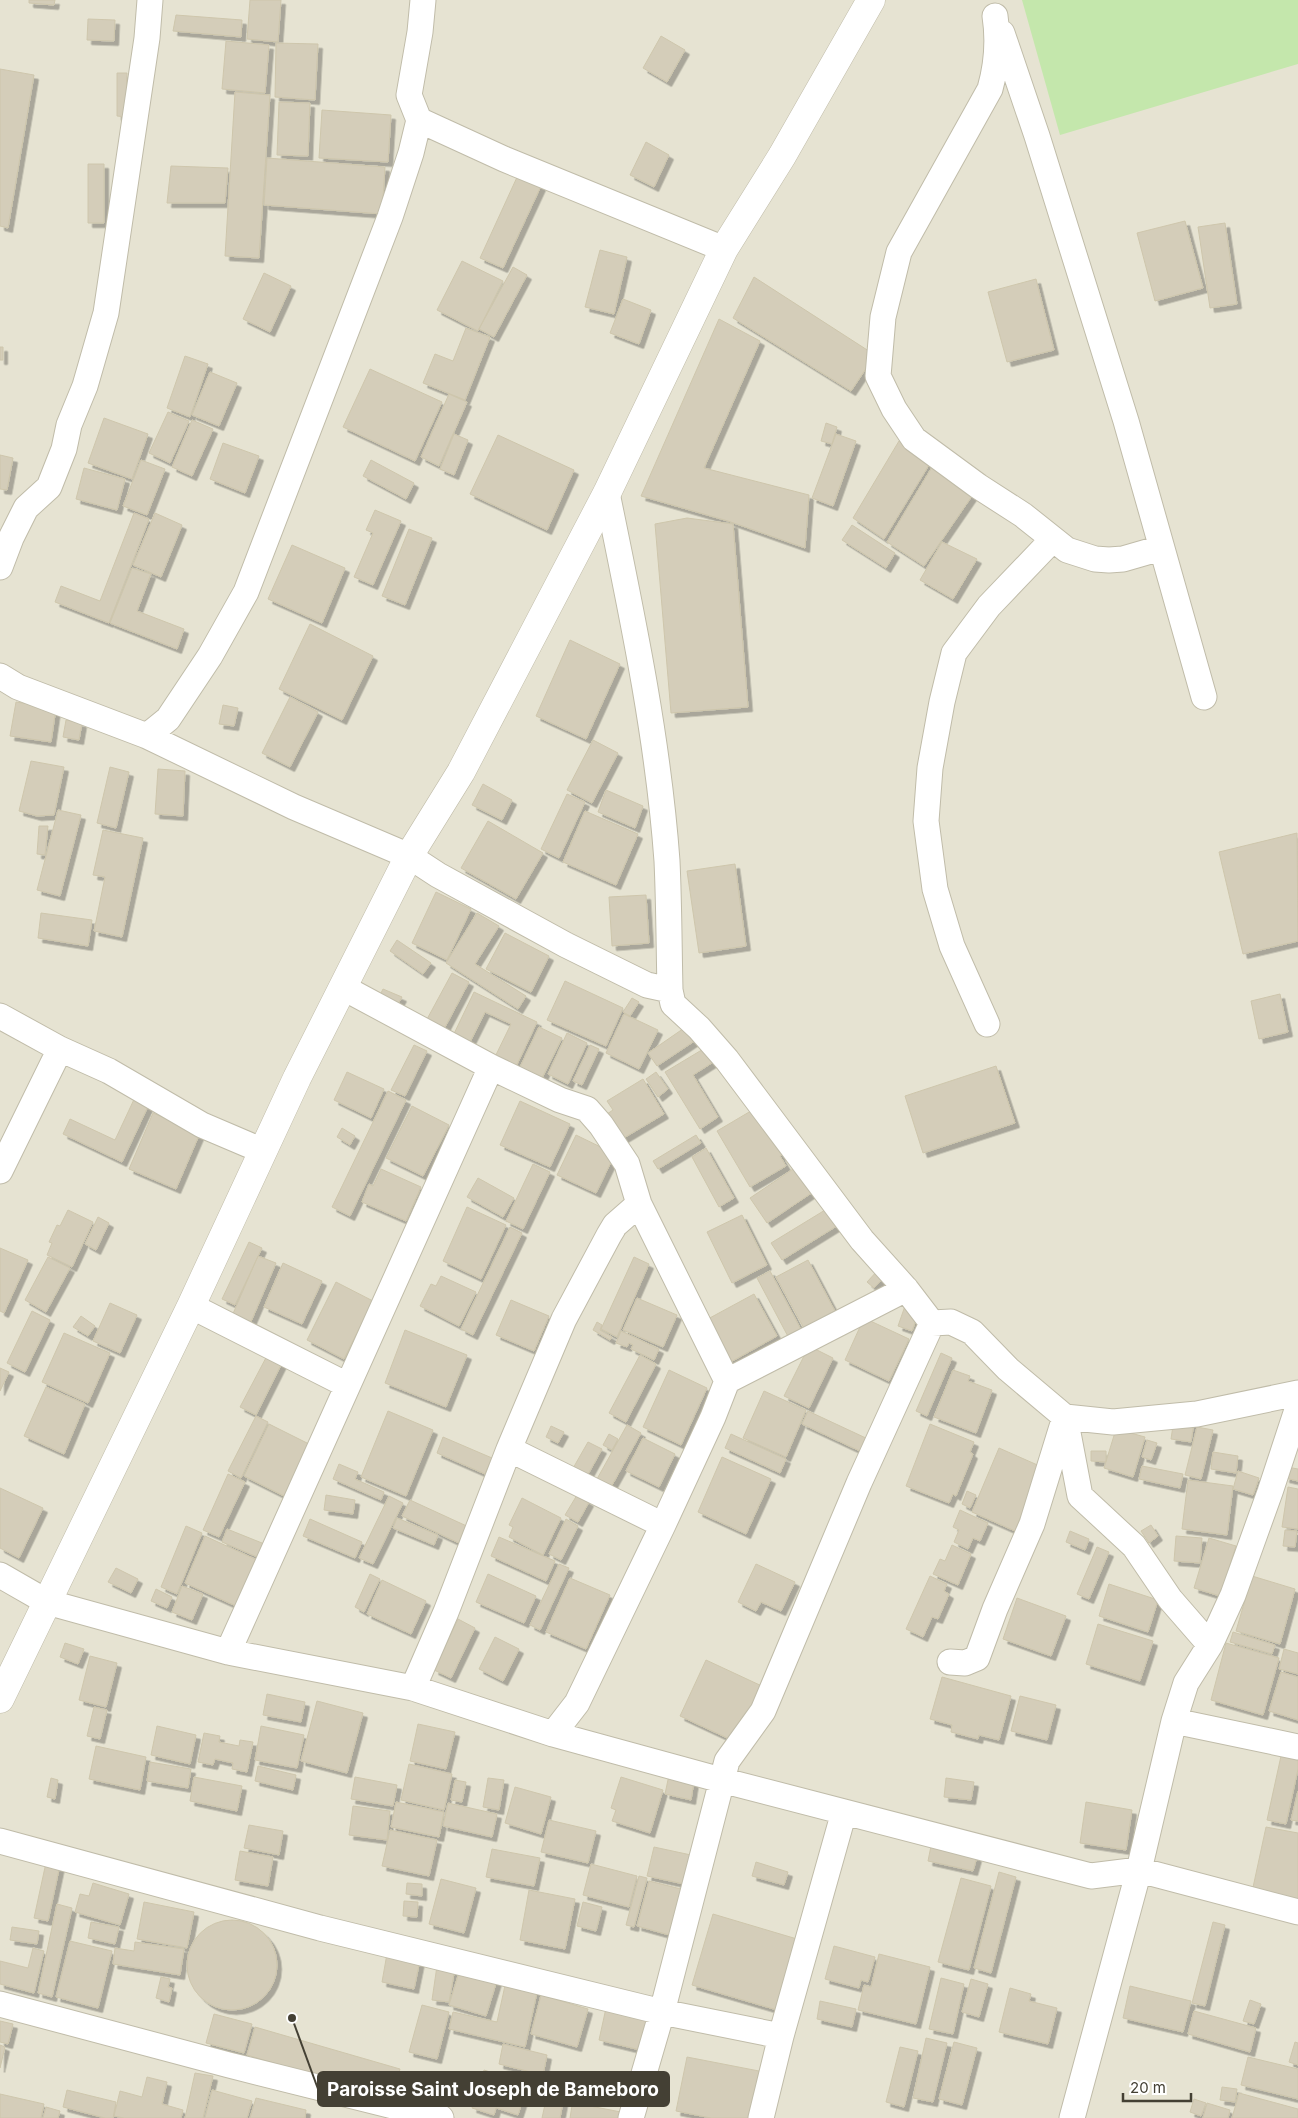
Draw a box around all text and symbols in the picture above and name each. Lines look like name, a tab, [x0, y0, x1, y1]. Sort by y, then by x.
scale bar	[1123, 2070, 1190, 2102]
callout: Paroisse Saint Joseph de Bameboro	[318, 2072, 669, 2106]
text: Paroisse Saint Joseph de Bameboro	[327, 2078, 659, 2101]
text: 20 m	[1130, 2078, 1166, 2097]

